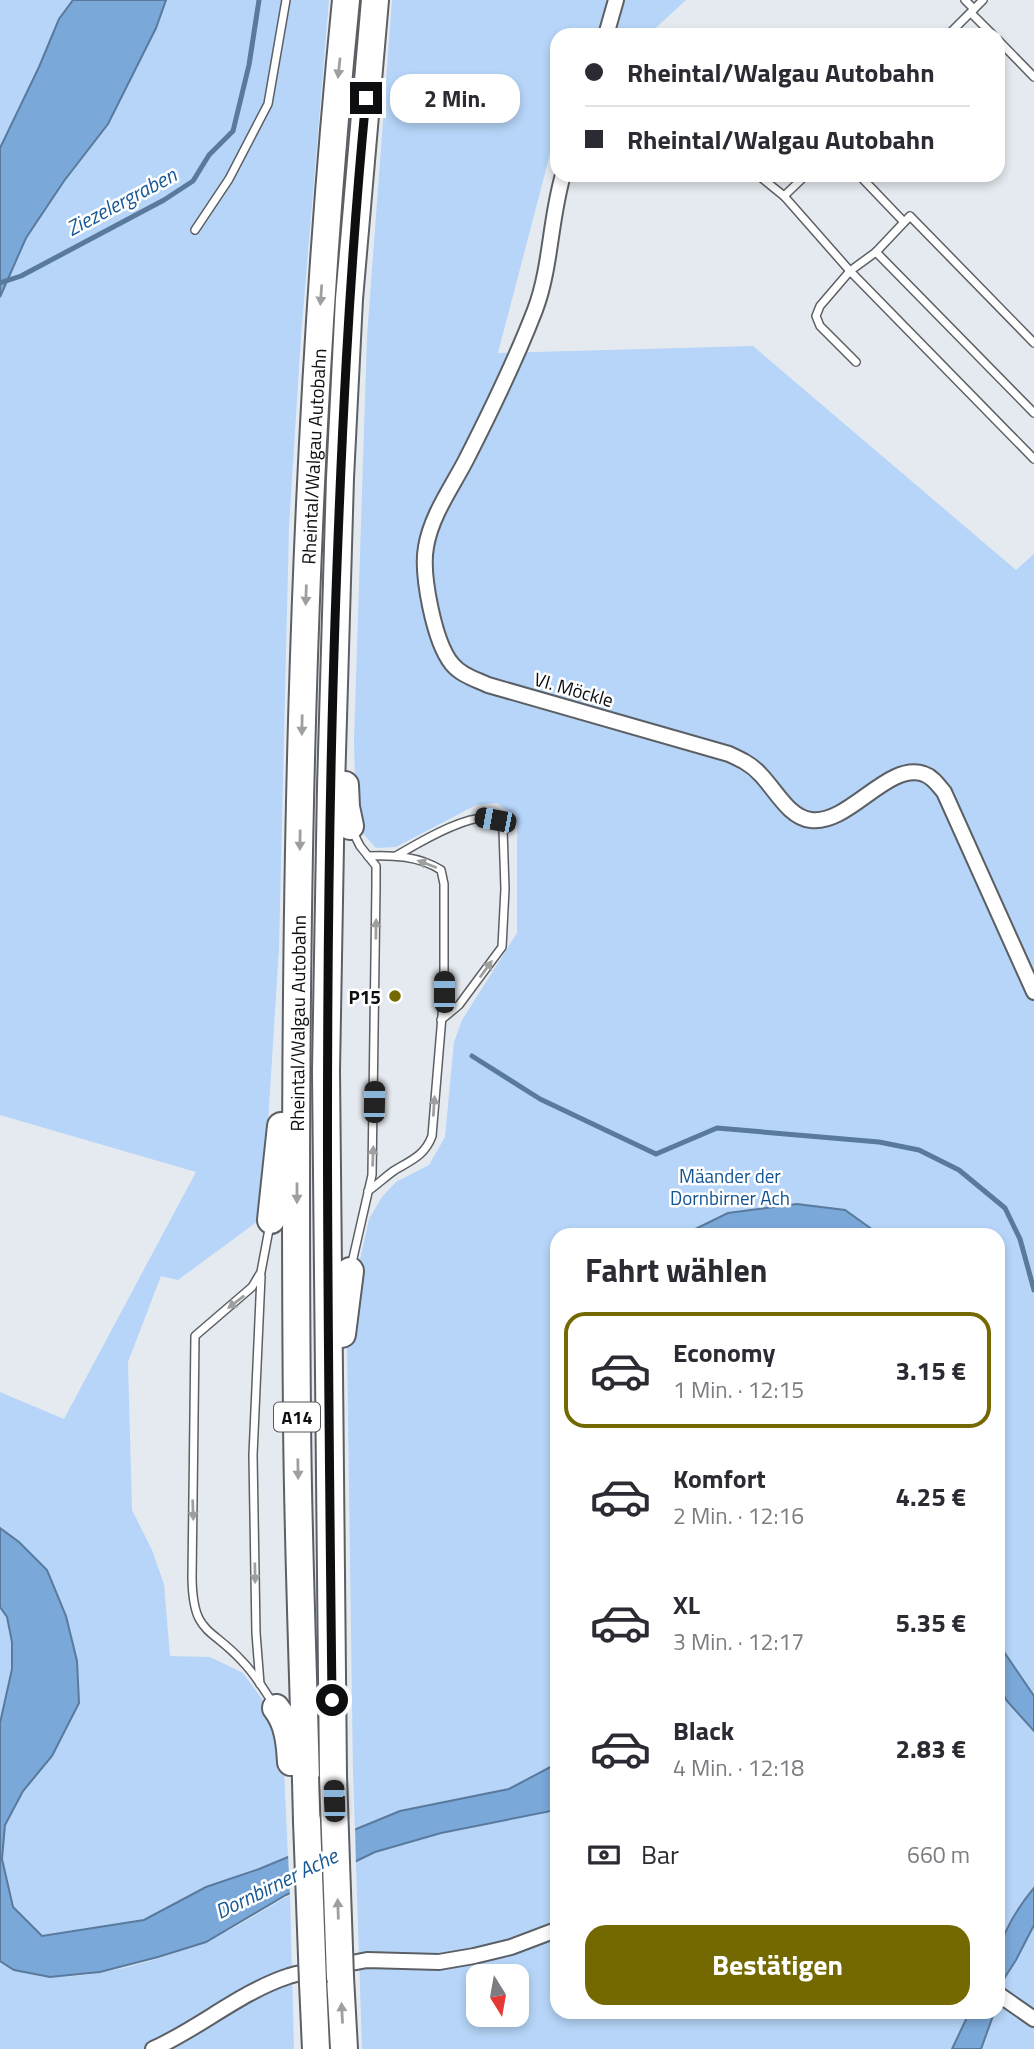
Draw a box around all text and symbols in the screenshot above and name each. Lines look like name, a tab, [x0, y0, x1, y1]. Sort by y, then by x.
text: Rheintal/Walgau Autobahn	[627, 53, 935, 92]
one-way arrow	[333, 57, 344, 79]
callout: 2 Min.	[390, 74, 520, 122]
text: 2 Min.	[424, 81, 486, 116]
route end	[350, 82, 382, 114]
text: Rheintal/Walgau Autobahn	[627, 120, 935, 159]
water label: Ziezelergraben	[60, 158, 182, 244]
one-way arrow	[315, 284, 326, 306]
street label: Rheintal/Walgau Autobahn	[293, 347, 333, 565]
one-way arrow	[300, 584, 312, 606]
street label: VI. Möckle	[531, 664, 617, 714]
one-way arrow	[296, 714, 308, 736]
car	[473, 806, 518, 834]
one-way arrow	[294, 829, 306, 851]
one-way arrow	[416, 859, 437, 870]
street label: Rheintal/Walgau Autobahn	[282, 915, 312, 1131]
one-way arrow	[370, 917, 382, 939]
one-way arrow	[478, 960, 492, 978]
car	[434, 971, 455, 1013]
place label: P15	[349, 982, 381, 1011]
marker: P15	[387, 988, 403, 1004]
car	[364, 1081, 385, 1123]
one-way arrow	[429, 1095, 440, 1117]
one-way arrow	[367, 1145, 378, 1167]
park label: Mäander der Dornbirner Ach	[670, 1161, 790, 1212]
one-way arrow	[291, 1182, 302, 1204]
text: Fahrt wählen	[585, 1246, 768, 1294]
one-way arrow	[227, 1294, 245, 1309]
text: Economy	[673, 1333, 775, 1372]
icon: car	[589, 1339, 652, 1402]
text: 3.15 €	[895, 1351, 966, 1390]
text: 1 Min. · 12:15	[673, 1372, 804, 1407]
road number: A14	[274, 1402, 320, 1432]
one-way arrow	[292, 1459, 304, 1481]
text: Komfort	[673, 1459, 766, 1498]
icon: car	[589, 1465, 652, 1528]
text: 4.25 €	[895, 1477, 966, 1516]
text: 2 Min. · 12:16	[673, 1498, 804, 1533]
one-way arrow	[187, 1500, 199, 1522]
one-way arrow	[249, 1562, 261, 1584]
text: XL	[673, 1585, 700, 1624]
icon: car	[589, 1591, 652, 1654]
text: 5.35 €	[895, 1603, 966, 1642]
text: 3 Min. · 12:17	[673, 1624, 804, 1659]
route start	[316, 1684, 348, 1716]
text: Black	[673, 1711, 734, 1750]
icon: car	[589, 1717, 652, 1780]
text: 2.83 €	[895, 1729, 966, 1768]
text: 4 Min. · 12:18	[673, 1750, 804, 1785]
car	[323, 1780, 346, 1822]
text: Bar	[641, 1835, 679, 1874]
icon: cash	[585, 1836, 623, 1874]
text: 660 m	[907, 1837, 970, 1872]
water label: Dornbirner Ache	[209, 1839, 344, 1927]
one-way arrow	[332, 1897, 343, 1919]
button: Bestätigen	[585, 1925, 970, 2005]
north arrow	[466, 1964, 528, 2026]
map controls	[466, 1964, 529, 2027]
one-way arrow	[336, 2002, 347, 2024]

